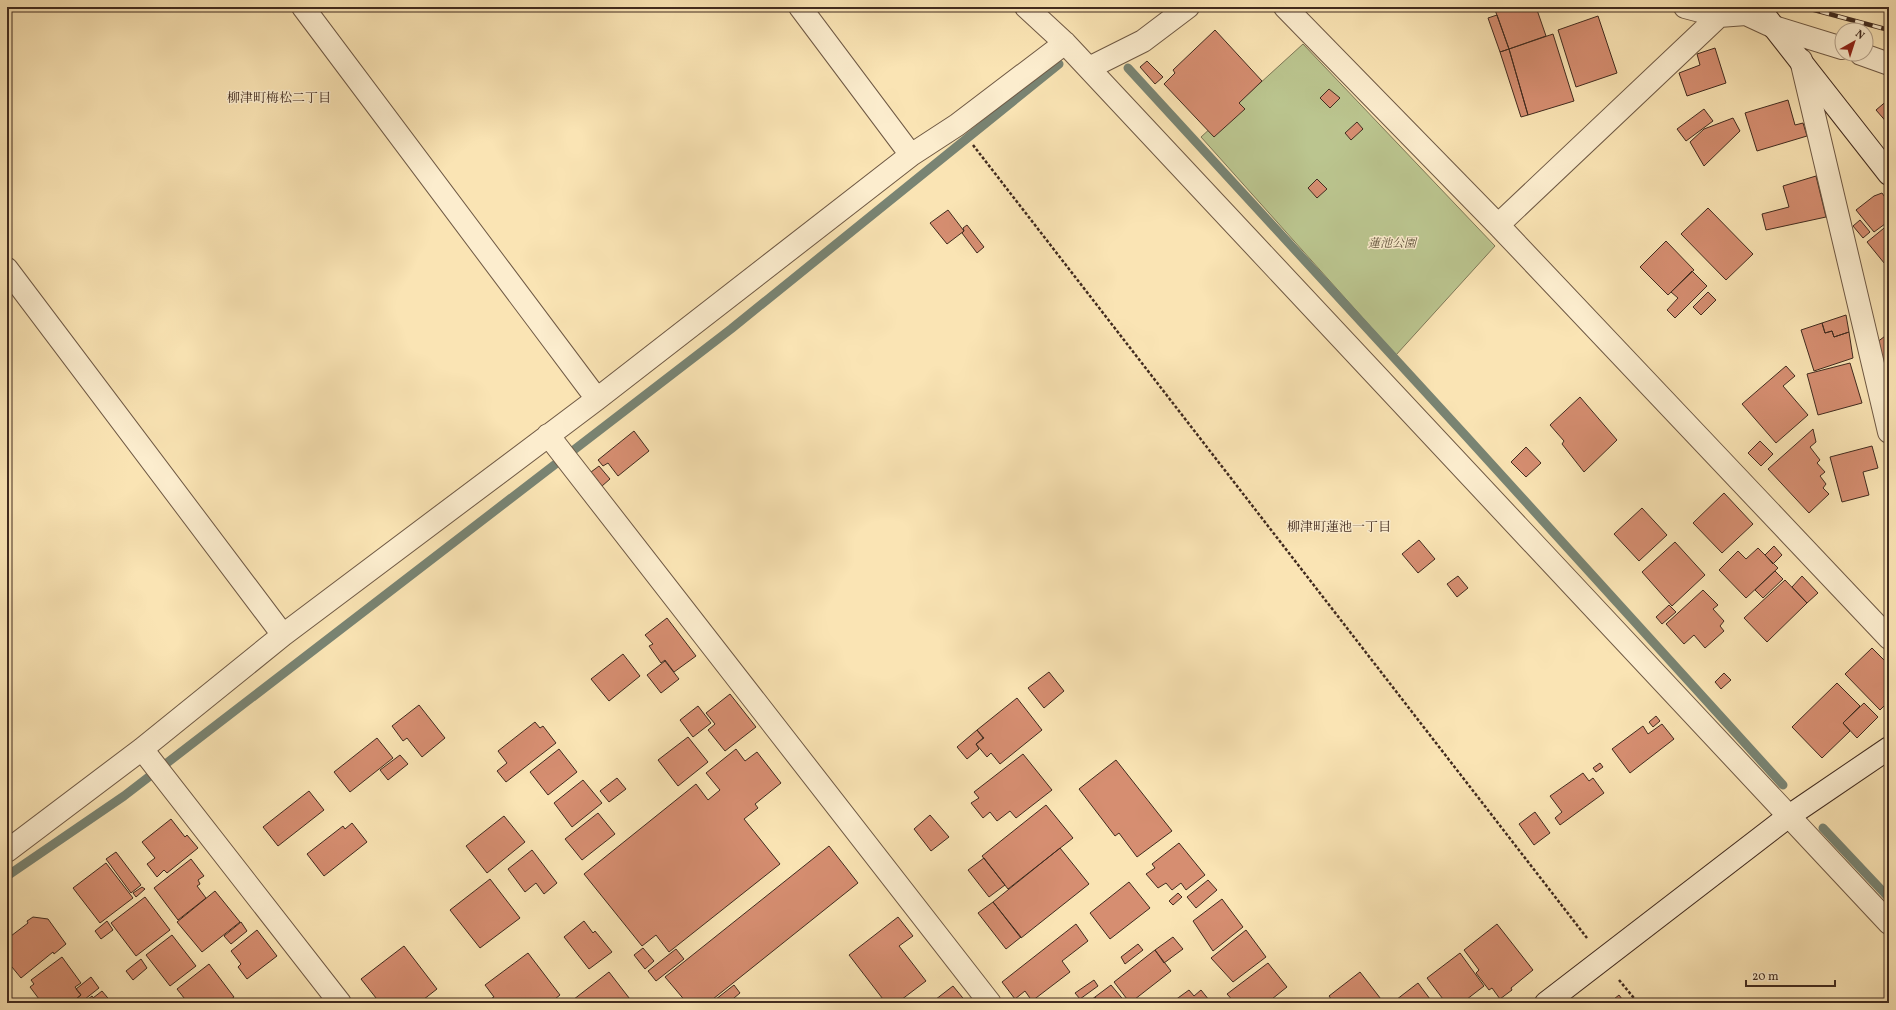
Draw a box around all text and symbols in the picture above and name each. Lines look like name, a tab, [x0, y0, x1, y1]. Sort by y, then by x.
north arrow	[1834, 22, 1874, 62]
text: N	[1852, 27, 1867, 44]
district label: 柳津町梅松二丁目	[227, 90, 331, 108]
park label: 蓮池公園	[1368, 236, 1418, 252]
district label: 柳津町蓮池一丁目	[1287, 519, 1391, 537]
scale bar	[1746, 962, 1835, 988]
text: 20 m	[1752, 969, 1779, 985]

